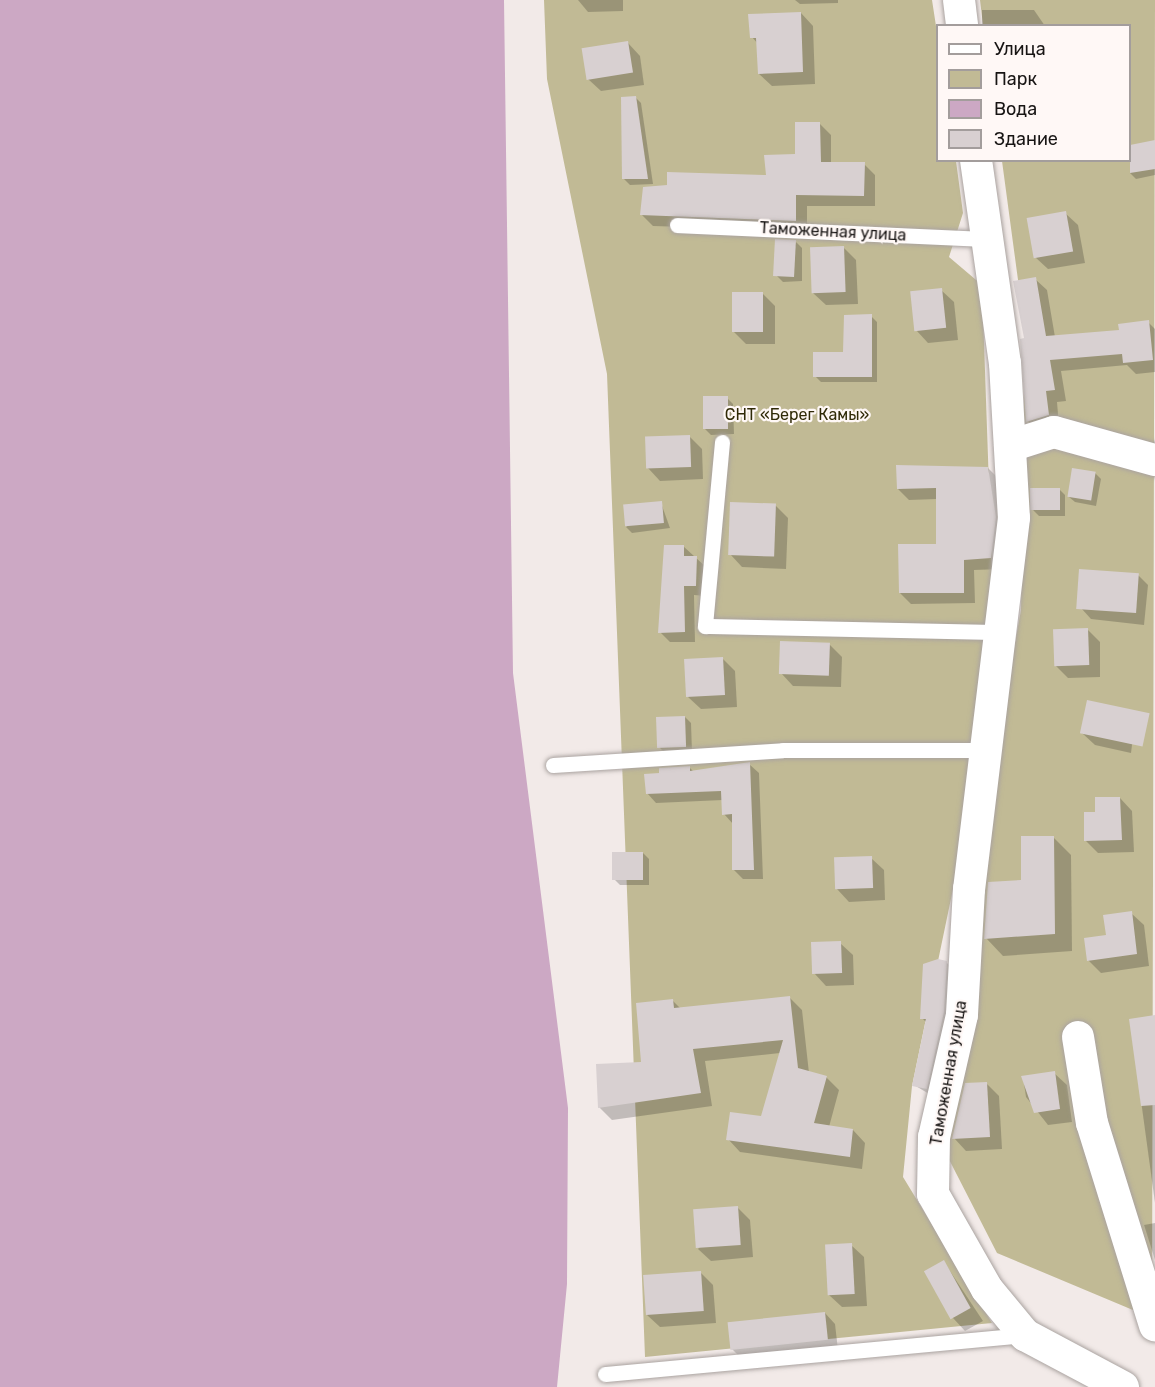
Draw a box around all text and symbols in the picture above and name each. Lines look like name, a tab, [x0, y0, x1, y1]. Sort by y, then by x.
legend	[936, 24, 1131, 162]
text: Улица	[994, 38, 1046, 60]
text: Парк	[994, 68, 1037, 90]
text: Вода	[994, 98, 1037, 120]
text: Здание	[994, 128, 1058, 150]
street label: Таможенная улица	[759, 219, 907, 245]
park label: СНТ «Берег Камы»	[725, 405, 869, 425]
street label: Таможенная улица	[927, 999, 971, 1147]

